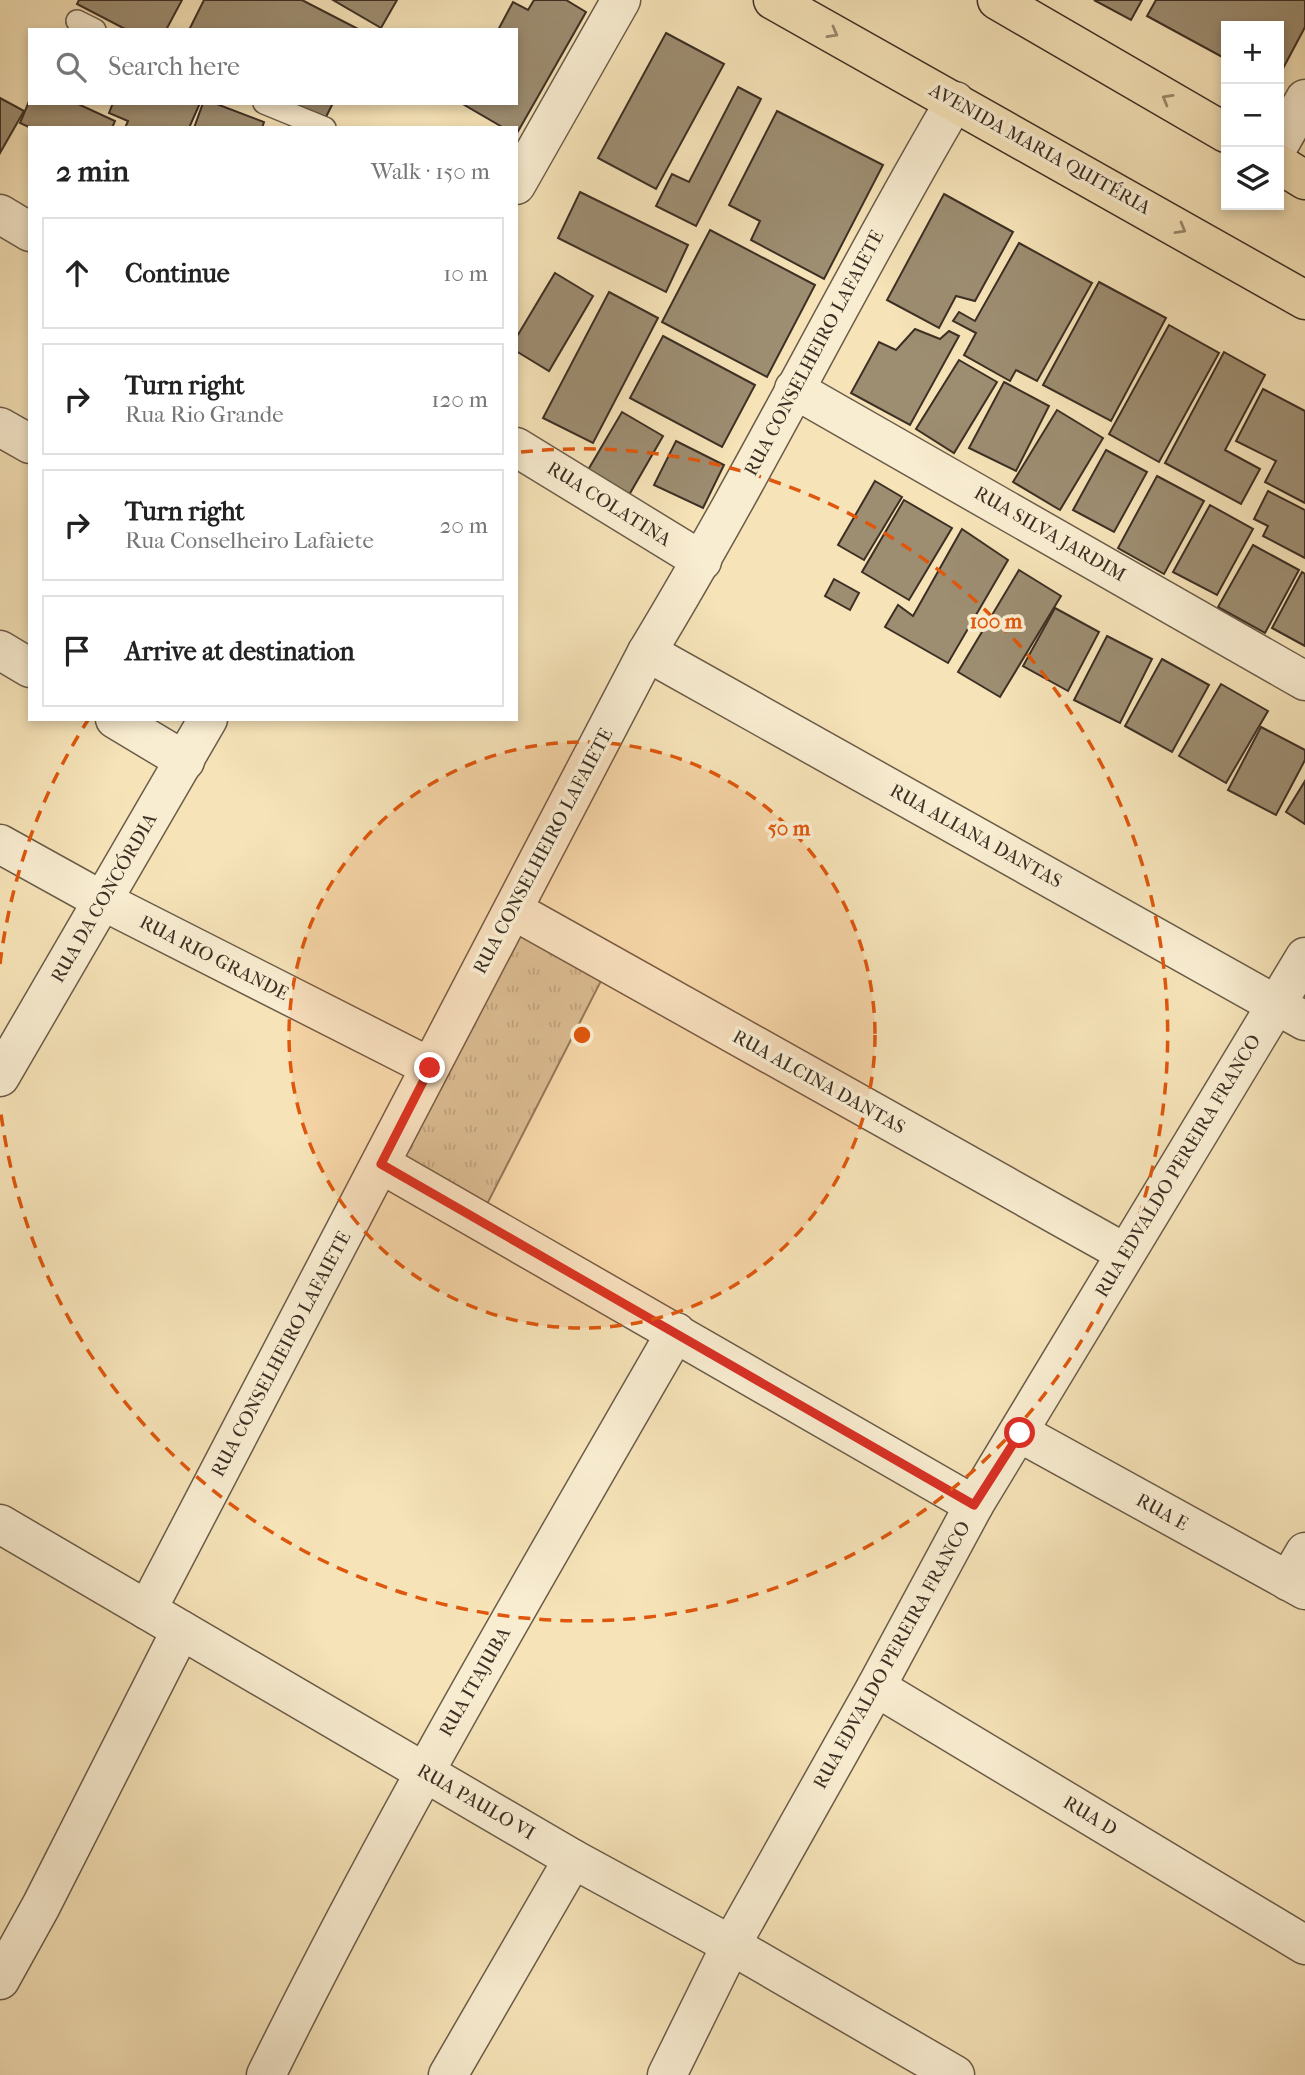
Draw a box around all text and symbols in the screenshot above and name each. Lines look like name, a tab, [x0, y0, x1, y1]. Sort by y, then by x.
map controls	[1221, 21, 1284, 210]
button: +	[1221, 21, 1284, 84]
one-way arrow	[826, 25, 838, 38]
search box	[28, 28, 518, 105]
icon: search	[52, 48, 90, 86]
text: Search here	[108, 51, 240, 82]
street label: AVENIDA MARIA QUITÉRIA	[925, 78, 1155, 219]
button: −	[1221, 84, 1284, 147]
one-way arrow	[1162, 94, 1175, 107]
button: layers	[1221, 147, 1284, 210]
text: 2 min	[56, 154, 129, 189]
text: Walk · 150 m	[371, 158, 490, 185]
one-way arrow	[1173, 221, 1186, 234]
street label: RUA CONSELHEIRO LAFAIETE	[740, 226, 888, 480]
icon: ahead	[58, 254, 96, 292]
text: Continue	[125, 258, 230, 289]
text: 10 m	[443, 260, 488, 287]
text: Turn right	[125, 370, 245, 401]
icon: right	[58, 380, 96, 418]
text: 120 m	[431, 386, 488, 413]
text: Rua Rio Grande	[125, 401, 284, 428]
street label: RUA COLATINA	[543, 457, 676, 551]
street label: RUA SILVA JARDIM	[970, 482, 1130, 586]
text: Turn right	[125, 496, 245, 527]
icon: right	[58, 506, 96, 544]
text: 20 m	[439, 512, 488, 539]
text: Rua Conselheiro Lafaiete	[125, 527, 374, 554]
text: 100 m	[970, 609, 1023, 633]
icon: arrive	[58, 632, 96, 670]
text: Arrive at destination	[125, 636, 355, 667]
street label: RUA CONSELHEIRO LAFAIETE	[469, 724, 617, 978]
street label: RUA ALIANA DANTAS	[886, 779, 1066, 893]
street label: RUA DA CONCÓRDIA	[46, 808, 162, 987]
text: 50 m	[768, 816, 811, 840]
street label: RUA RIO GRANDE	[136, 911, 292, 1005]
centre of rings	[570, 1023, 594, 1047]
street label: RUA ALCINA DANTAS	[729, 1025, 909, 1139]
street label: RUA EDVALDO PEREIRA FRANCO	[1091, 1031, 1265, 1301]
route end	[414, 1052, 445, 1083]
street label: RUA CONSELHEIRO LAFAIETE	[207, 1227, 355, 1481]
route start	[1004, 1417, 1035, 1448]
street label: RUA E	[1132, 1489, 1192, 1535]
street label: RUA EDVALDO PEREIRA FRANCO	[809, 1517, 975, 1793]
street label: RUA ITAJUBA	[435, 1623, 515, 1741]
street label: RUA PAULO VI	[413, 1759, 539, 1845]
street label: RUA D	[1059, 1791, 1121, 1841]

